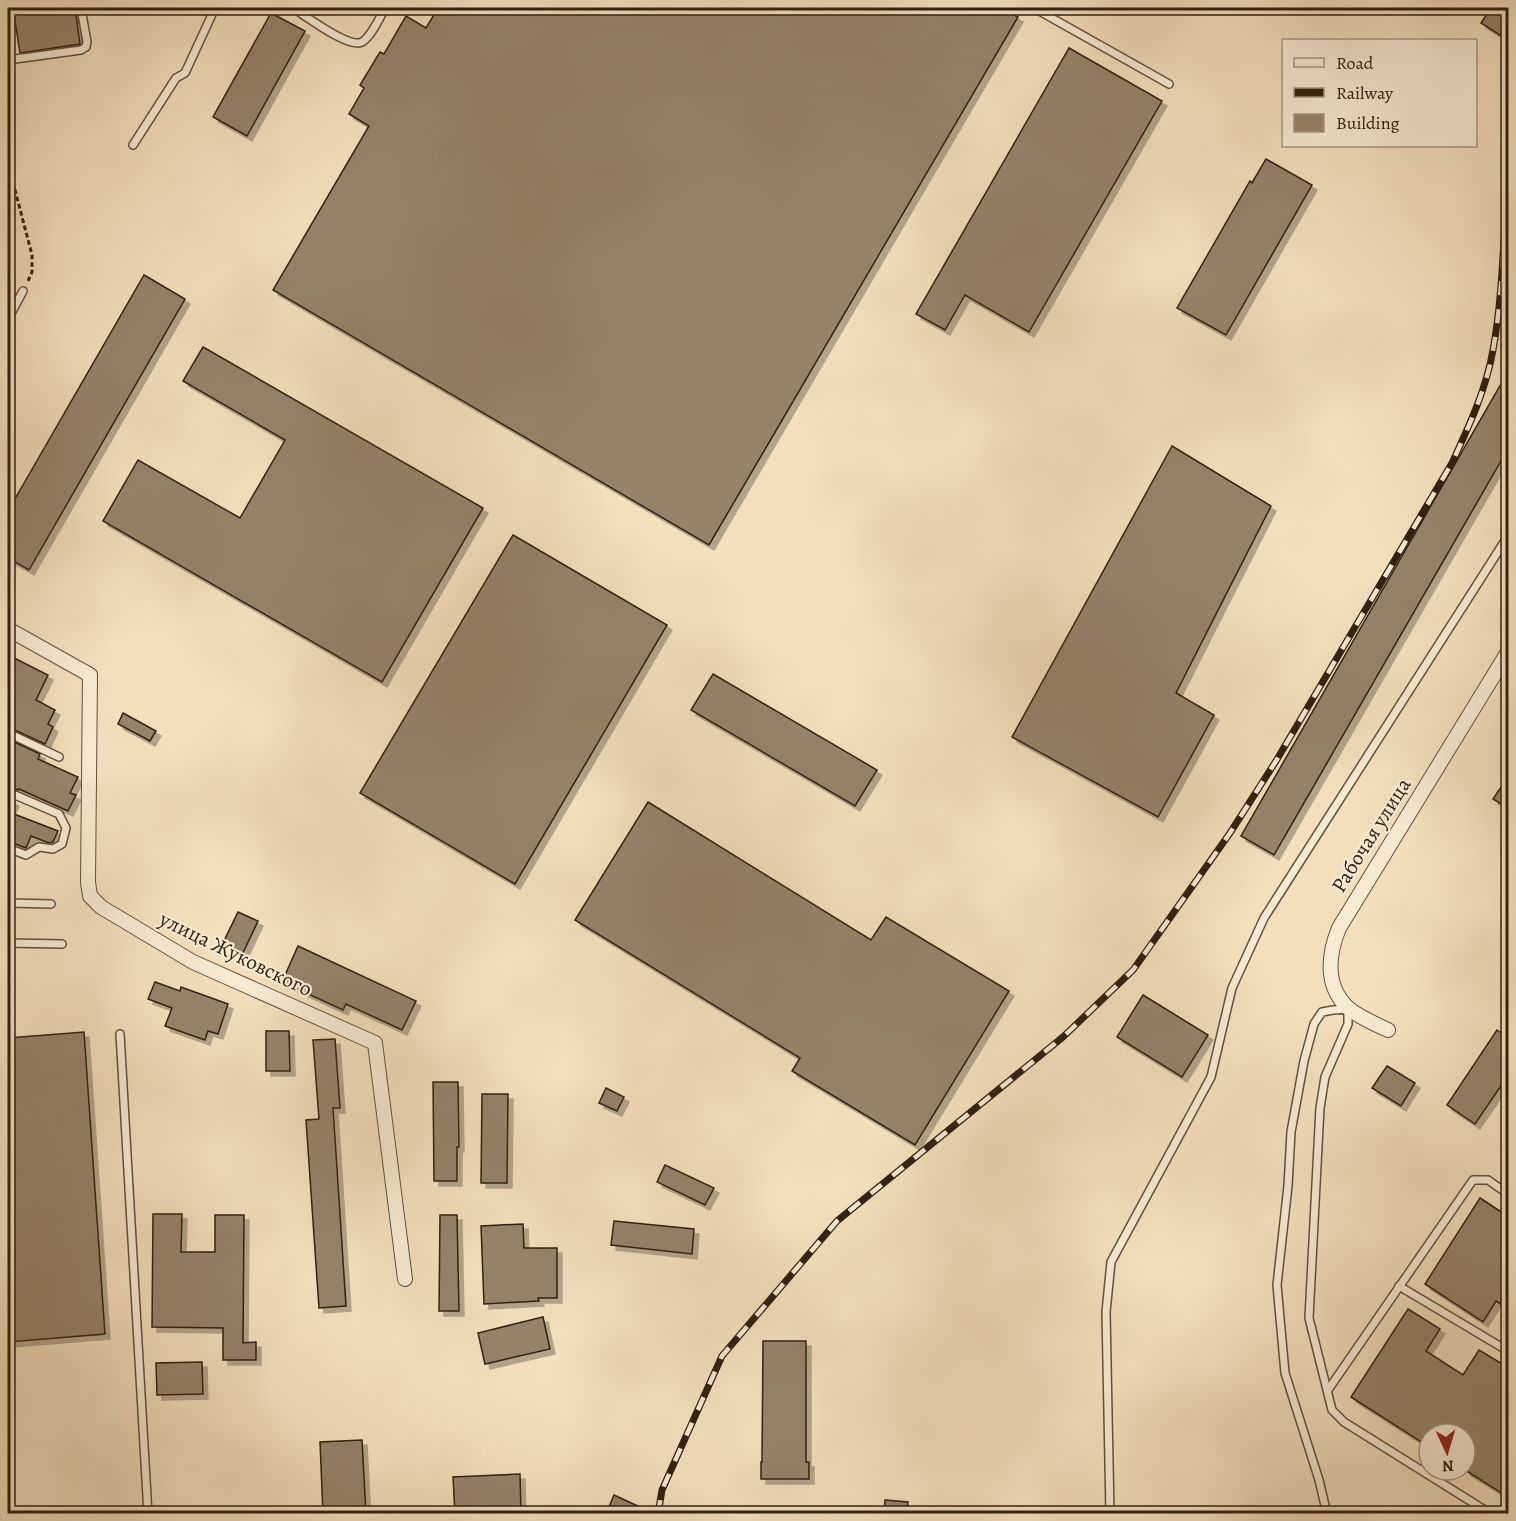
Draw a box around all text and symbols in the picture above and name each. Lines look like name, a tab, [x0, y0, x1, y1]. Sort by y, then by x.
legend	[1282, 39, 1477, 147]
text: Road	[1336, 51, 1374, 75]
text: Railway	[1336, 81, 1394, 105]
text: Building	[1336, 111, 1400, 135]
street label: Рабочая улица	[1325, 772, 1418, 898]
street label: улица Жуковского	[154, 904, 317, 1003]
north arrow	[1417, 1422, 1477, 1482]
text: N	[1441, 1455, 1455, 1477]

